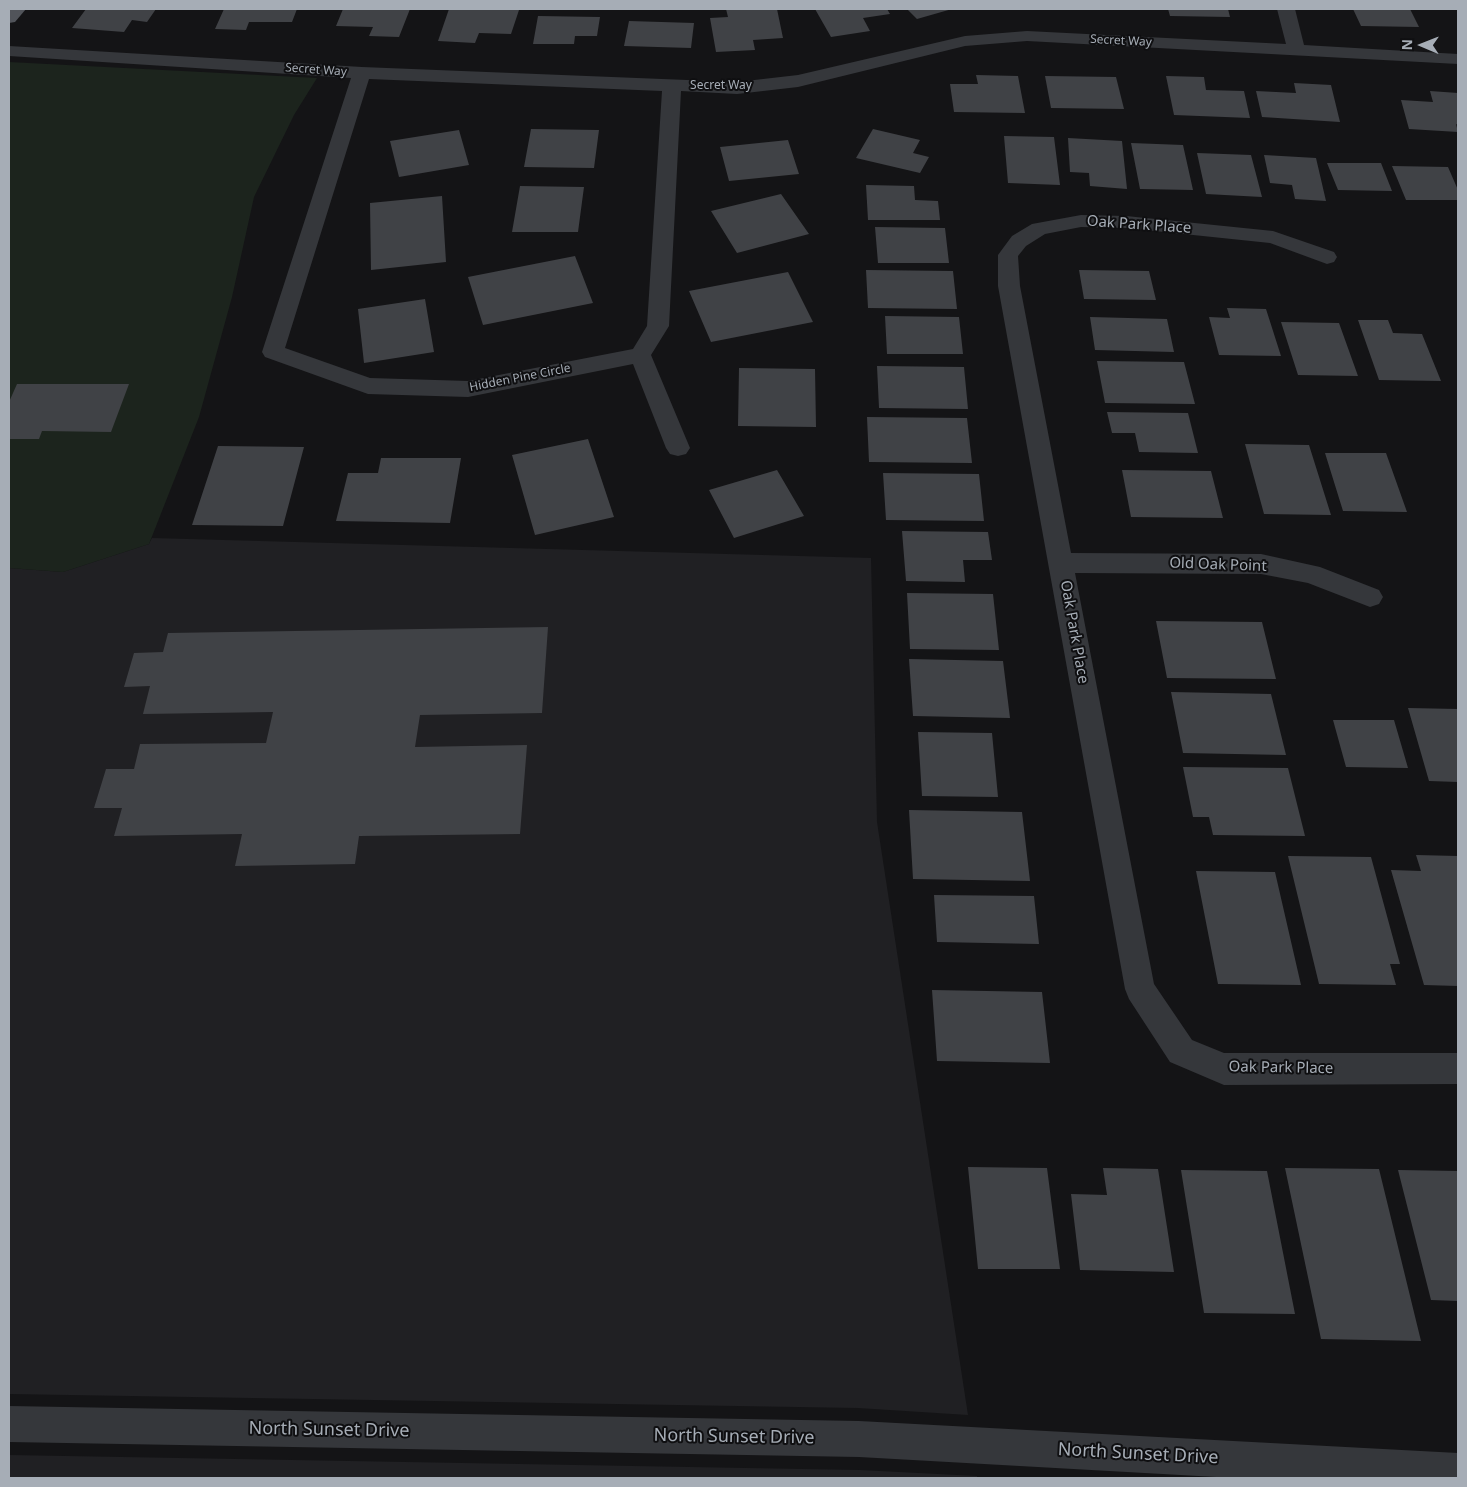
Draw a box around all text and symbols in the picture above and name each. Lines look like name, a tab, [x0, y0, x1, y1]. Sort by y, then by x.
north arrow	[1397, 20, 1447, 70]
street label: Secret Way	[1090, 32, 1152, 50]
text: N	[1397, 39, 1416, 51]
street label: Secret Way	[285, 61, 347, 79]
street label: Secret Way	[690, 79, 752, 93]
street label: Oak Park Place	[1086, 212, 1192, 238]
street label: Hidden Pine Circle	[468, 361, 572, 395]
street label: Old Oak Point	[1169, 554, 1267, 576]
street label: Oak Park Place	[1056, 579, 1092, 685]
street label: Oak Park Place	[1229, 1058, 1333, 1078]
street label: North Sunset Drive	[248, 1418, 410, 1442]
street label: North Sunset Drive	[653, 1425, 815, 1449]
street label: North Sunset Drive	[1057, 1439, 1219, 1469]

